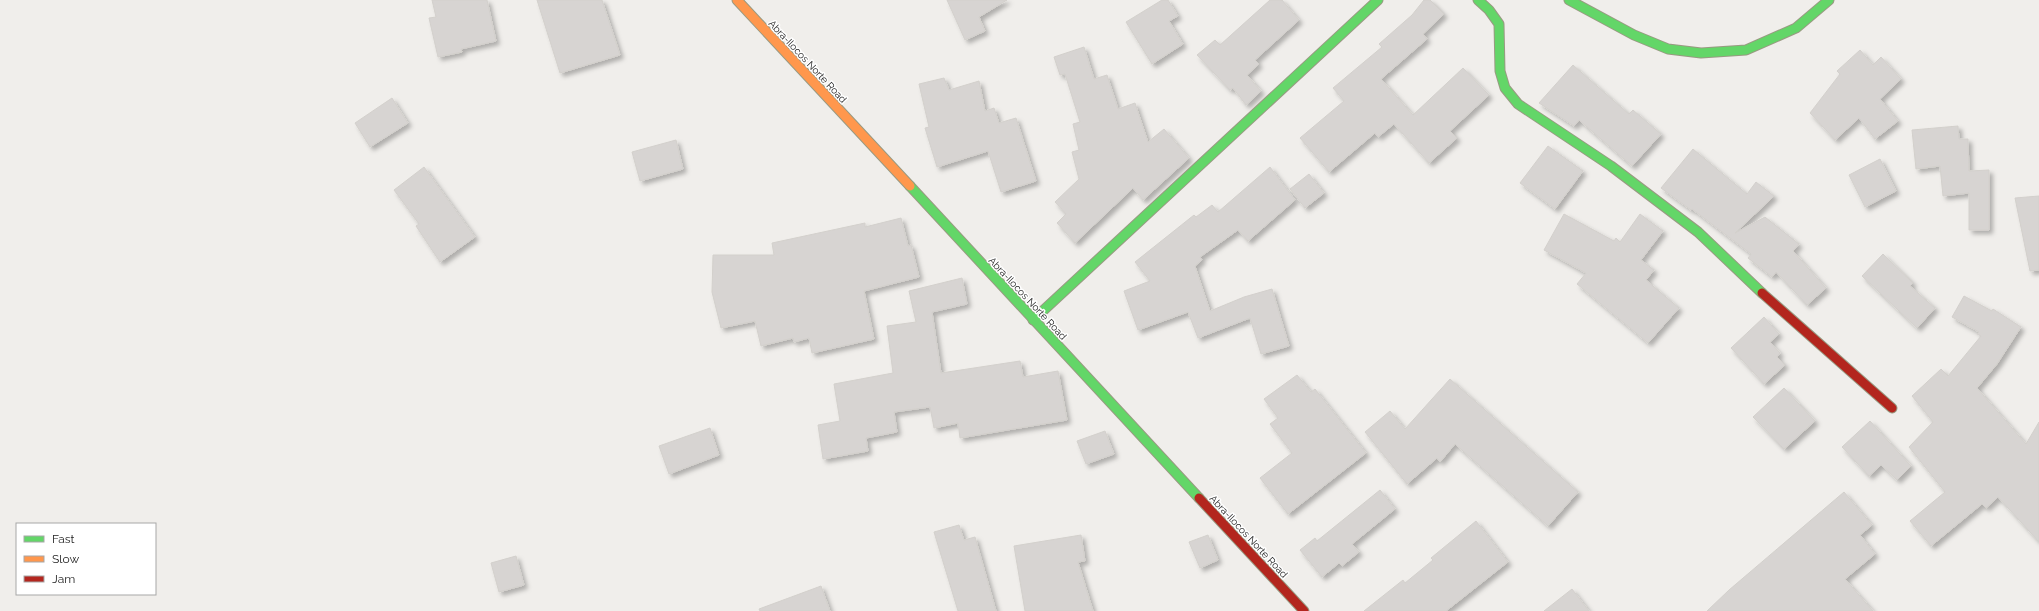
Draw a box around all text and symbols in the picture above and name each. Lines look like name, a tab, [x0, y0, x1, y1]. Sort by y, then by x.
street label: Abra-Ilocos Norte Road	[767, 18, 849, 105]
street label: Abra-Ilocos Norte Road	[987, 255, 1069, 342]
street label: Abra-Ilocos Norte Road	[1208, 493, 1290, 580]
legend	[16, 523, 156, 595]
text: Fast	[52, 532, 75, 546]
text: Slow	[52, 552, 79, 566]
text: Jam	[52, 572, 75, 586]

